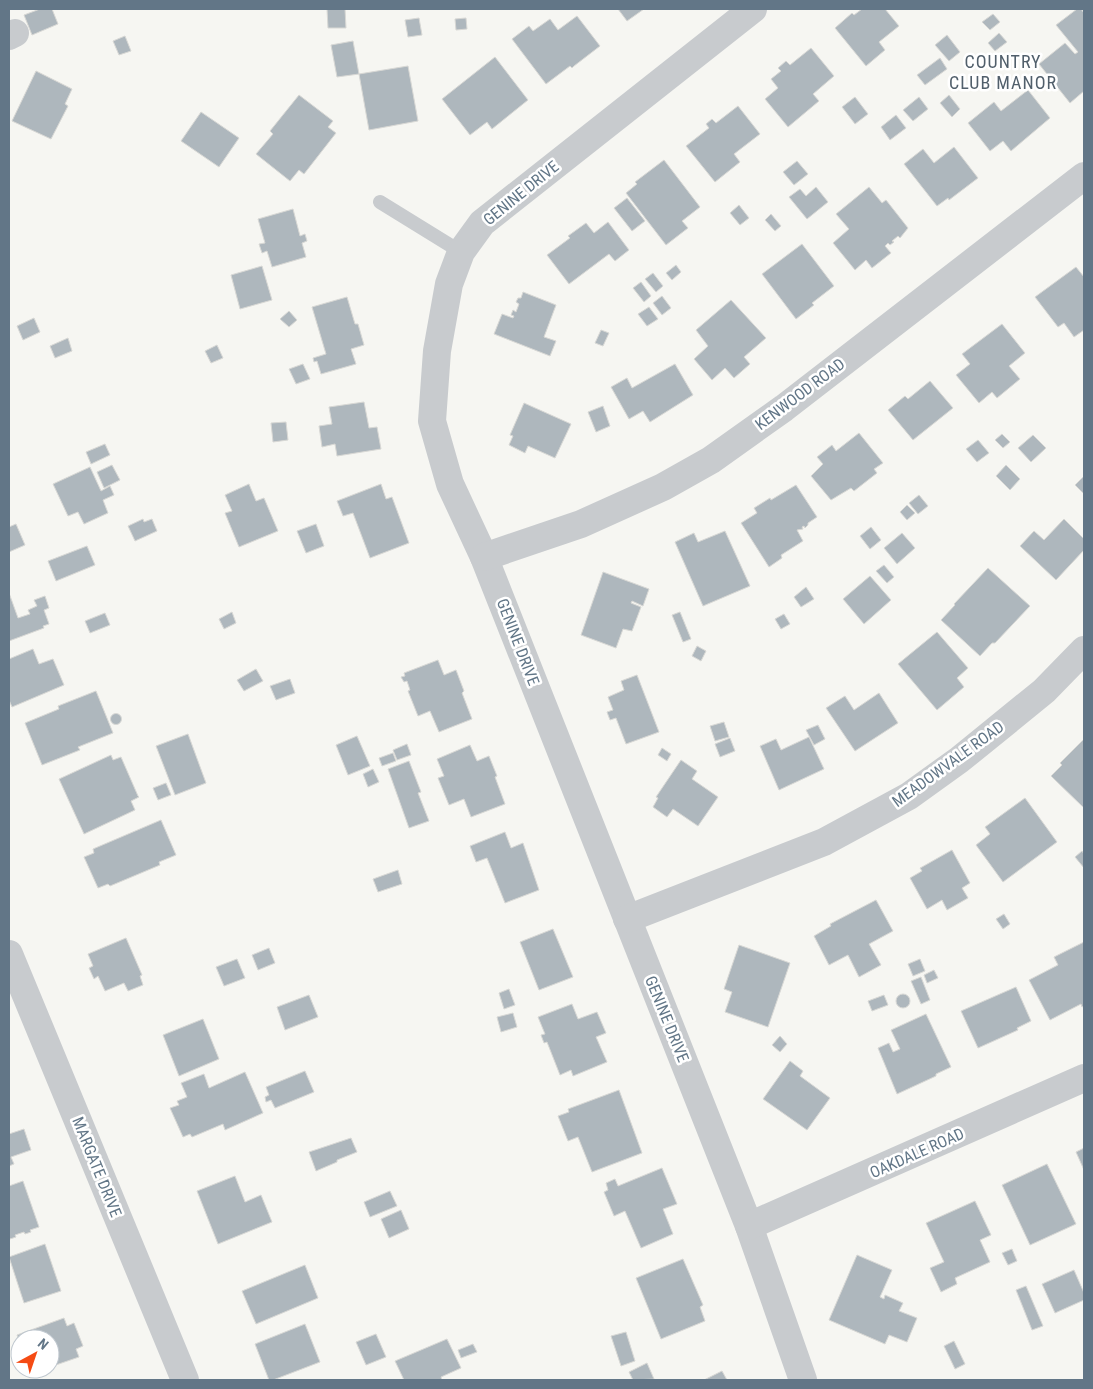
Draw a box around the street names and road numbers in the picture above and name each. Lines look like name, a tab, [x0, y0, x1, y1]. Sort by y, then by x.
street label: GENINE DRIVE	[480, 157, 563, 229]
street label: KENWOOD ROAD	[752, 354, 848, 434]
street label: GENINE DRIVE	[493, 596, 543, 688]
street label: MEADOWVALE ROAD	[888, 717, 1008, 811]
street label: GENINE DRIVE	[641, 973, 693, 1065]
street label: MARGATE DRIVE	[68, 1114, 126, 1220]
street label: OAKDALE ROAD	[867, 1124, 967, 1182]

